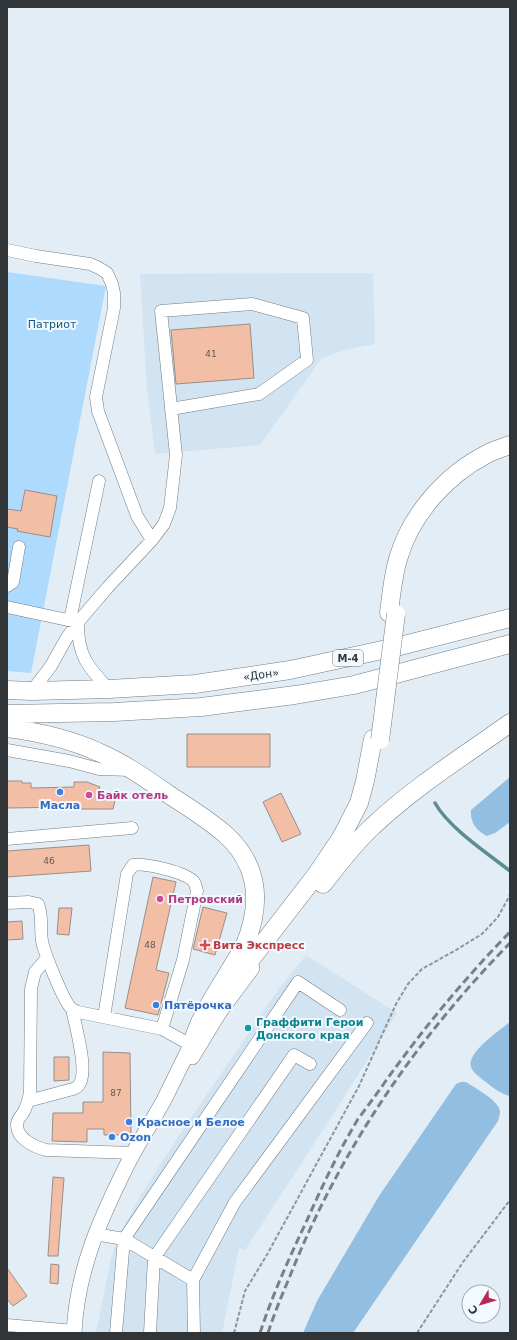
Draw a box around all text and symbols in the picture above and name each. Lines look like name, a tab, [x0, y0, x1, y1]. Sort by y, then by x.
park label: Патриот	[28, 318, 77, 331]
house number: 41	[205, 349, 217, 359]
road number: М-4	[333, 650, 363, 666]
street label: «Дон»	[242, 666, 280, 684]
marker: Масла	[55, 787, 65, 797]
place label: Байк отель	[97, 789, 168, 802]
marker: Байк отель	[84, 790, 94, 800]
place label: Масла	[40, 799, 80, 812]
house number: 46	[43, 856, 55, 866]
place label: Петровский	[168, 893, 243, 906]
marker: Петровский	[155, 894, 165, 904]
place label: Вита Экспресс	[213, 939, 305, 952]
house number: 48	[144, 940, 156, 950]
marker: Вита Экспресс	[200, 940, 210, 950]
place label: Пятёрочка	[164, 999, 232, 1012]
marker: Пятёрочка	[151, 1000, 161, 1010]
place label: Граффити Герои Донского края	[256, 1016, 363, 1042]
marker: Граффити Герои Донского края	[243, 1023, 253, 1033]
house number: 87	[110, 1088, 122, 1098]
place label: Красное и Белое	[137, 1116, 245, 1129]
marker: Красное и Белое	[124, 1117, 134, 1127]
place label: Ozon	[120, 1131, 151, 1144]
marker: Ozon	[107, 1132, 117, 1142]
north arrow	[461, 1284, 501, 1324]
text: С	[466, 1303, 481, 1317]

